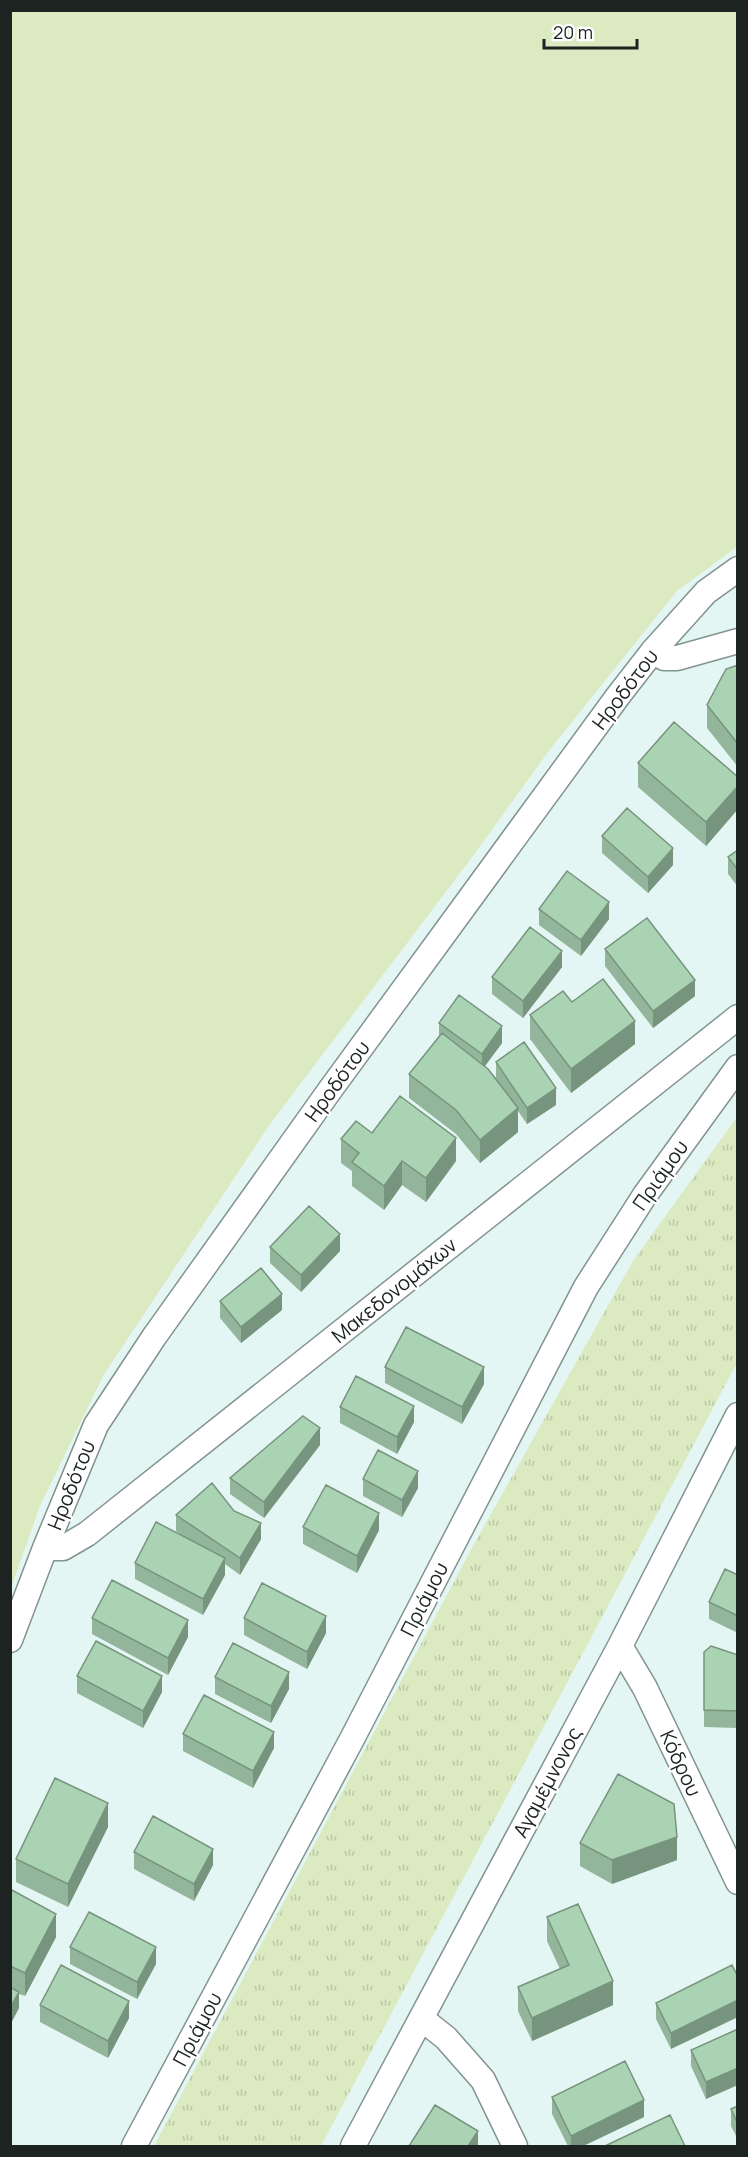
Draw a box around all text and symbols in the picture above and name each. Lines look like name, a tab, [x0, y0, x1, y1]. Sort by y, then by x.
scale bar	[544, 12, 637, 50]
text: 20 m	[553, 20, 593, 44]
street label: Ηροδότου	[586, 643, 664, 735]
street label: Ηροδότου	[298, 1035, 376, 1127]
street label: Πριάμου	[626, 1134, 694, 1216]
street label: Μακεδονομάχων	[326, 1231, 462, 1349]
street label: Ηροδότου	[41, 1436, 101, 1534]
street label: Πριάμου	[394, 1557, 454, 1641]
street label: Αγαμέμνονος	[506, 1722, 588, 1842]
street label: Κόδρου	[654, 1726, 708, 1800]
street label: Πριάμου	[166, 1987, 228, 2071]

